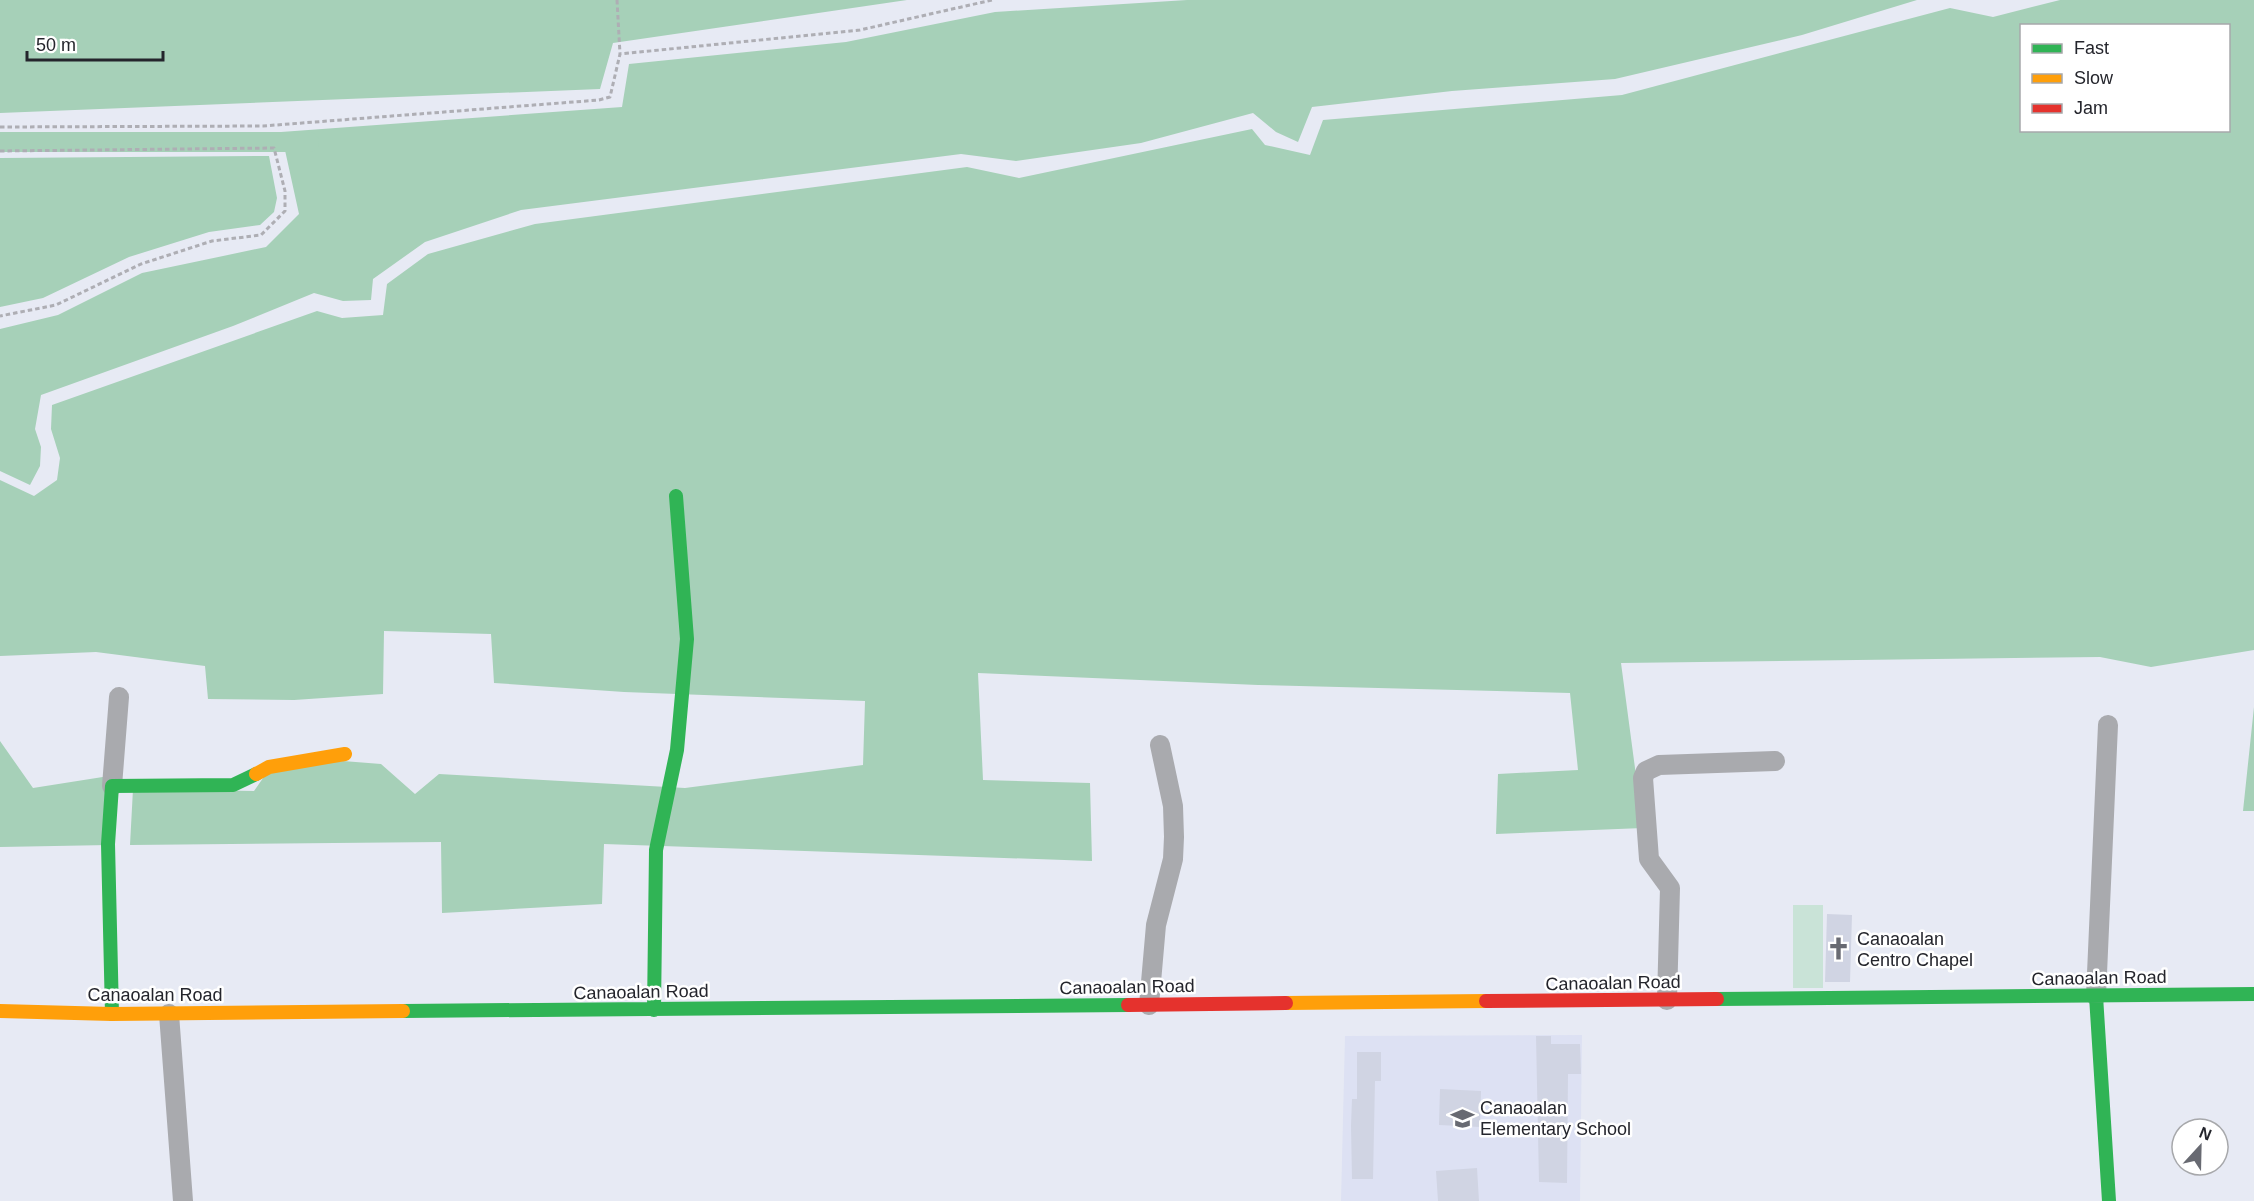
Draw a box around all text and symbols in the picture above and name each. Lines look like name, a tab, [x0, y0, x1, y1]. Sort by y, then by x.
scale bar	[27, 24, 164, 62]
legend	[2020, 24, 2230, 132]
text: 50 m	[36, 35, 76, 55]
text: Fast	[2074, 38, 2109, 58]
text: Slow	[2074, 68, 2114, 88]
text: Jam	[2074, 98, 2108, 118]
place label: Canaoalan Centro Chapel	[1857, 929, 1973, 970]
church icon: Canaoalan Centro Chapel	[1826, 936, 1852, 962]
street label: Canaoalan Road	[2031, 967, 2167, 989]
street label: Canaoalan Road	[1545, 972, 1681, 994]
street label: Canaoalan Road	[1059, 976, 1195, 998]
street label: Canaoalan Road	[573, 981, 709, 1003]
street label: Canaoalan Road	[87, 985, 223, 1005]
place label: Canaoalan Elementary School	[1480, 1098, 1631, 1139]
school or university icon: Canaoalan Elementary School	[1449, 1105, 1475, 1131]
north arrow	[2170, 1117, 2230, 1177]
text: N	[2197, 1124, 2214, 1144]

